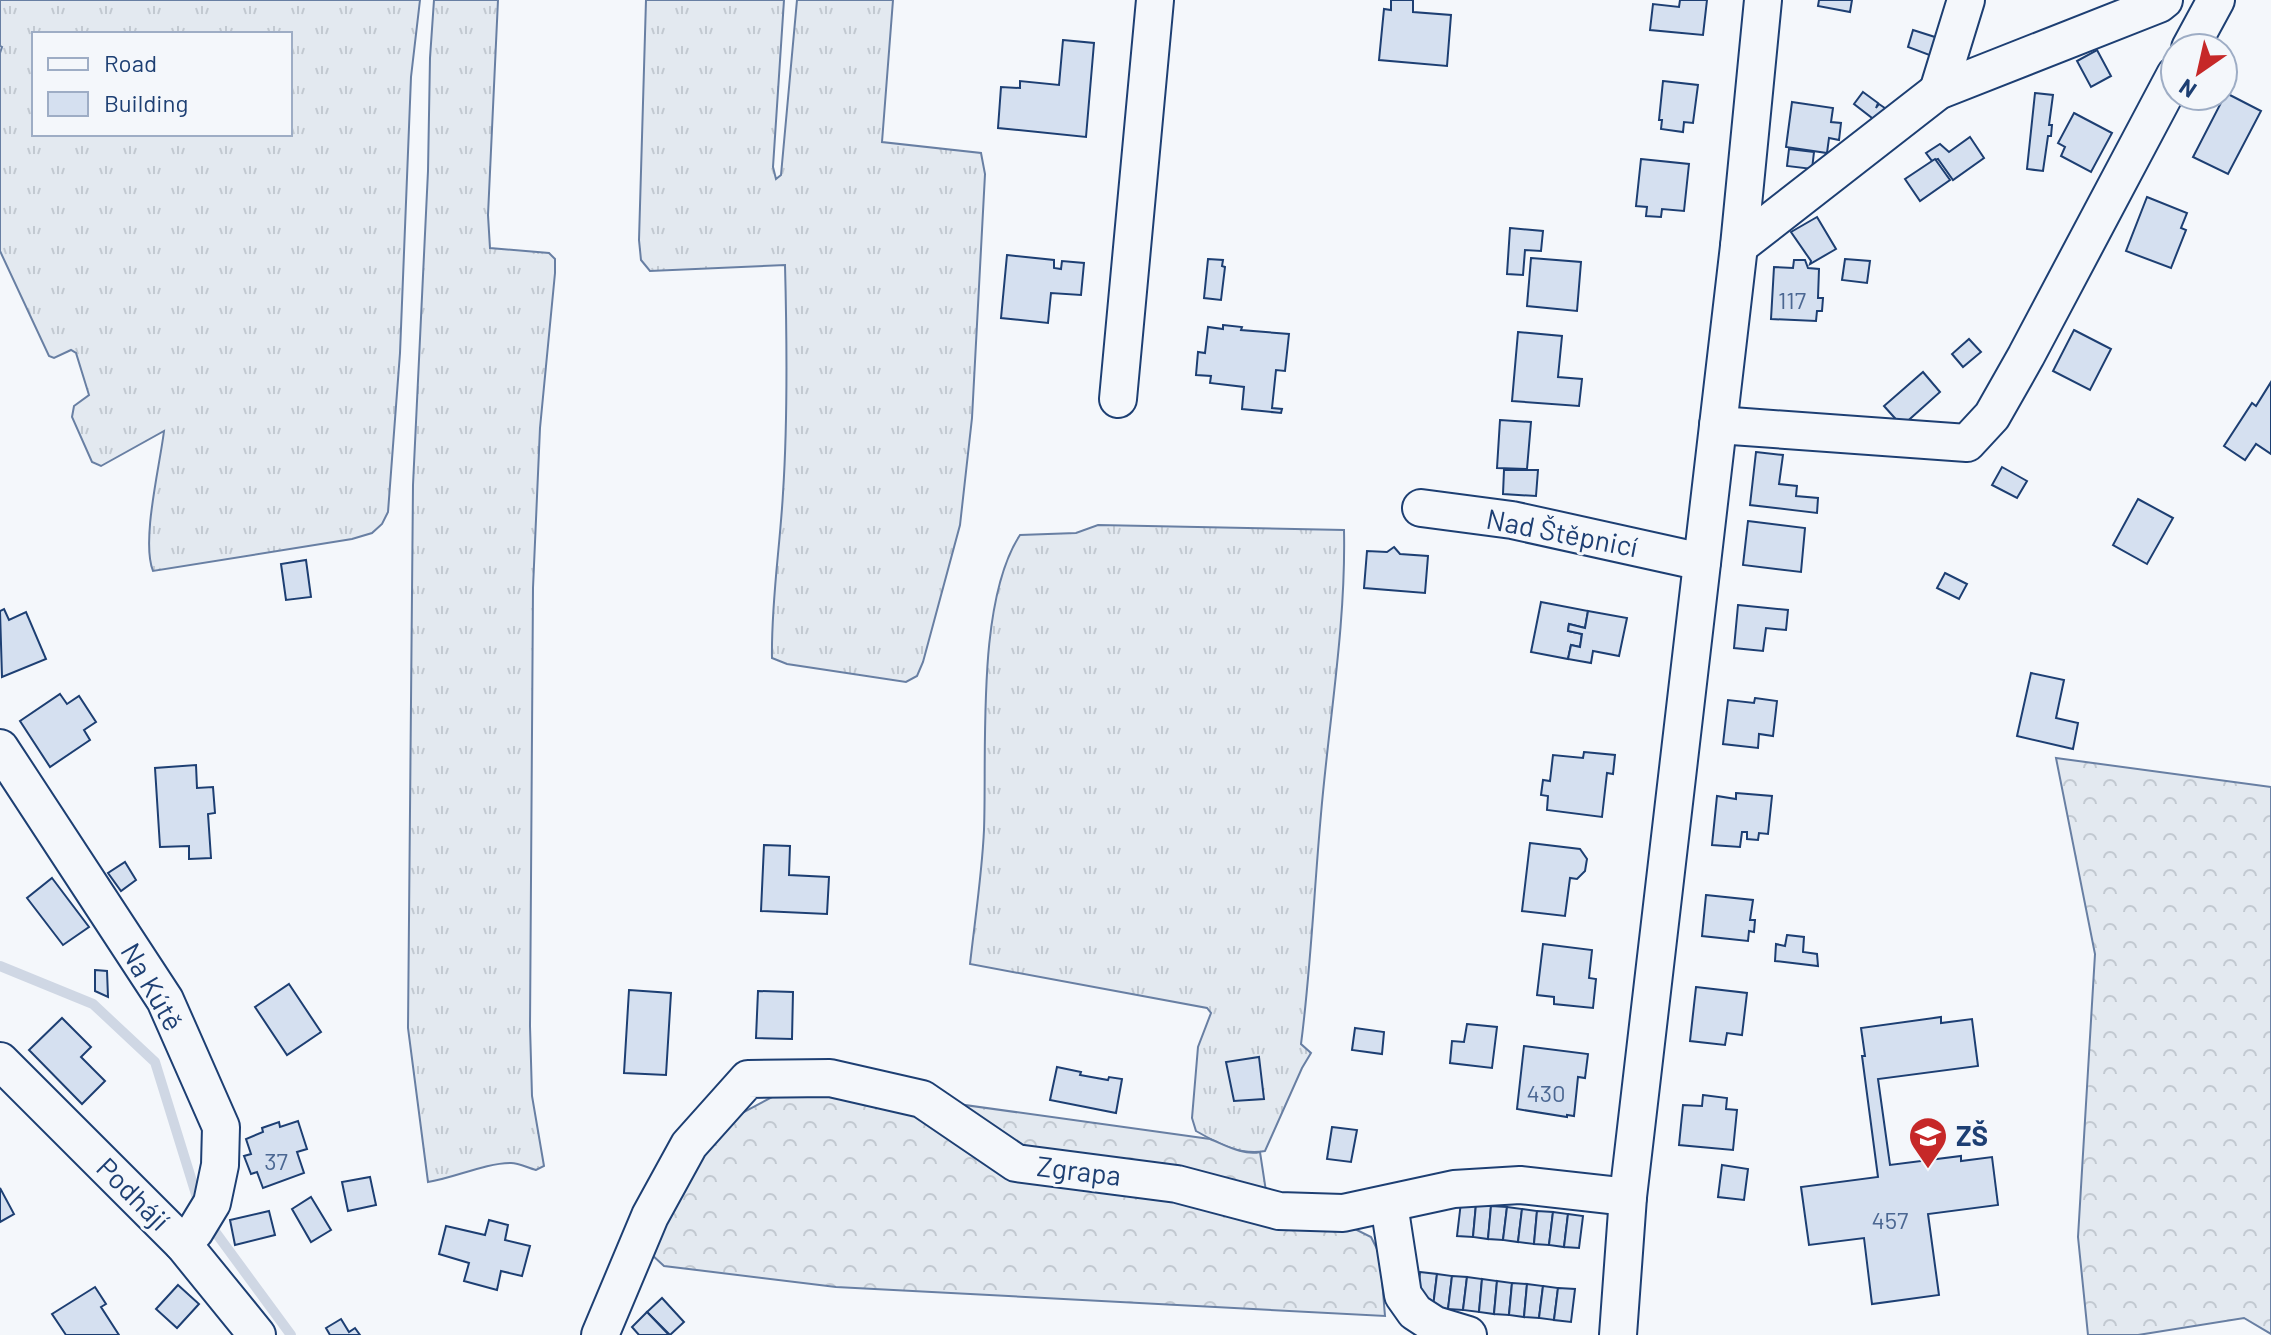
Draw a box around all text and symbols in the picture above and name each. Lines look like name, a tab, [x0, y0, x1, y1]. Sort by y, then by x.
legend	[32, 32, 292, 136]
north arrow	[2159, 32, 2239, 112]
text: Road	[104, 48, 157, 77]
text: N	[2174, 75, 2201, 104]
text: Building	[104, 88, 188, 117]
house number: 117	[1778, 285, 1806, 314]
street label: Nad Štěpnicí	[1484, 501, 1641, 563]
street label: Na Kútě	[114, 937, 192, 1036]
house number: 430	[1526, 1078, 1566, 1107]
school or university icon: ZŠ	[1907, 1115, 1949, 1170]
place label: ZŠ	[1956, 1118, 1988, 1152]
house number: 37	[264, 1146, 288, 1175]
street label: Zgrapa	[1035, 1148, 1123, 1192]
street label: Podhájí	[90, 1150, 177, 1237]
house number: 457	[1872, 1205, 1908, 1234]

